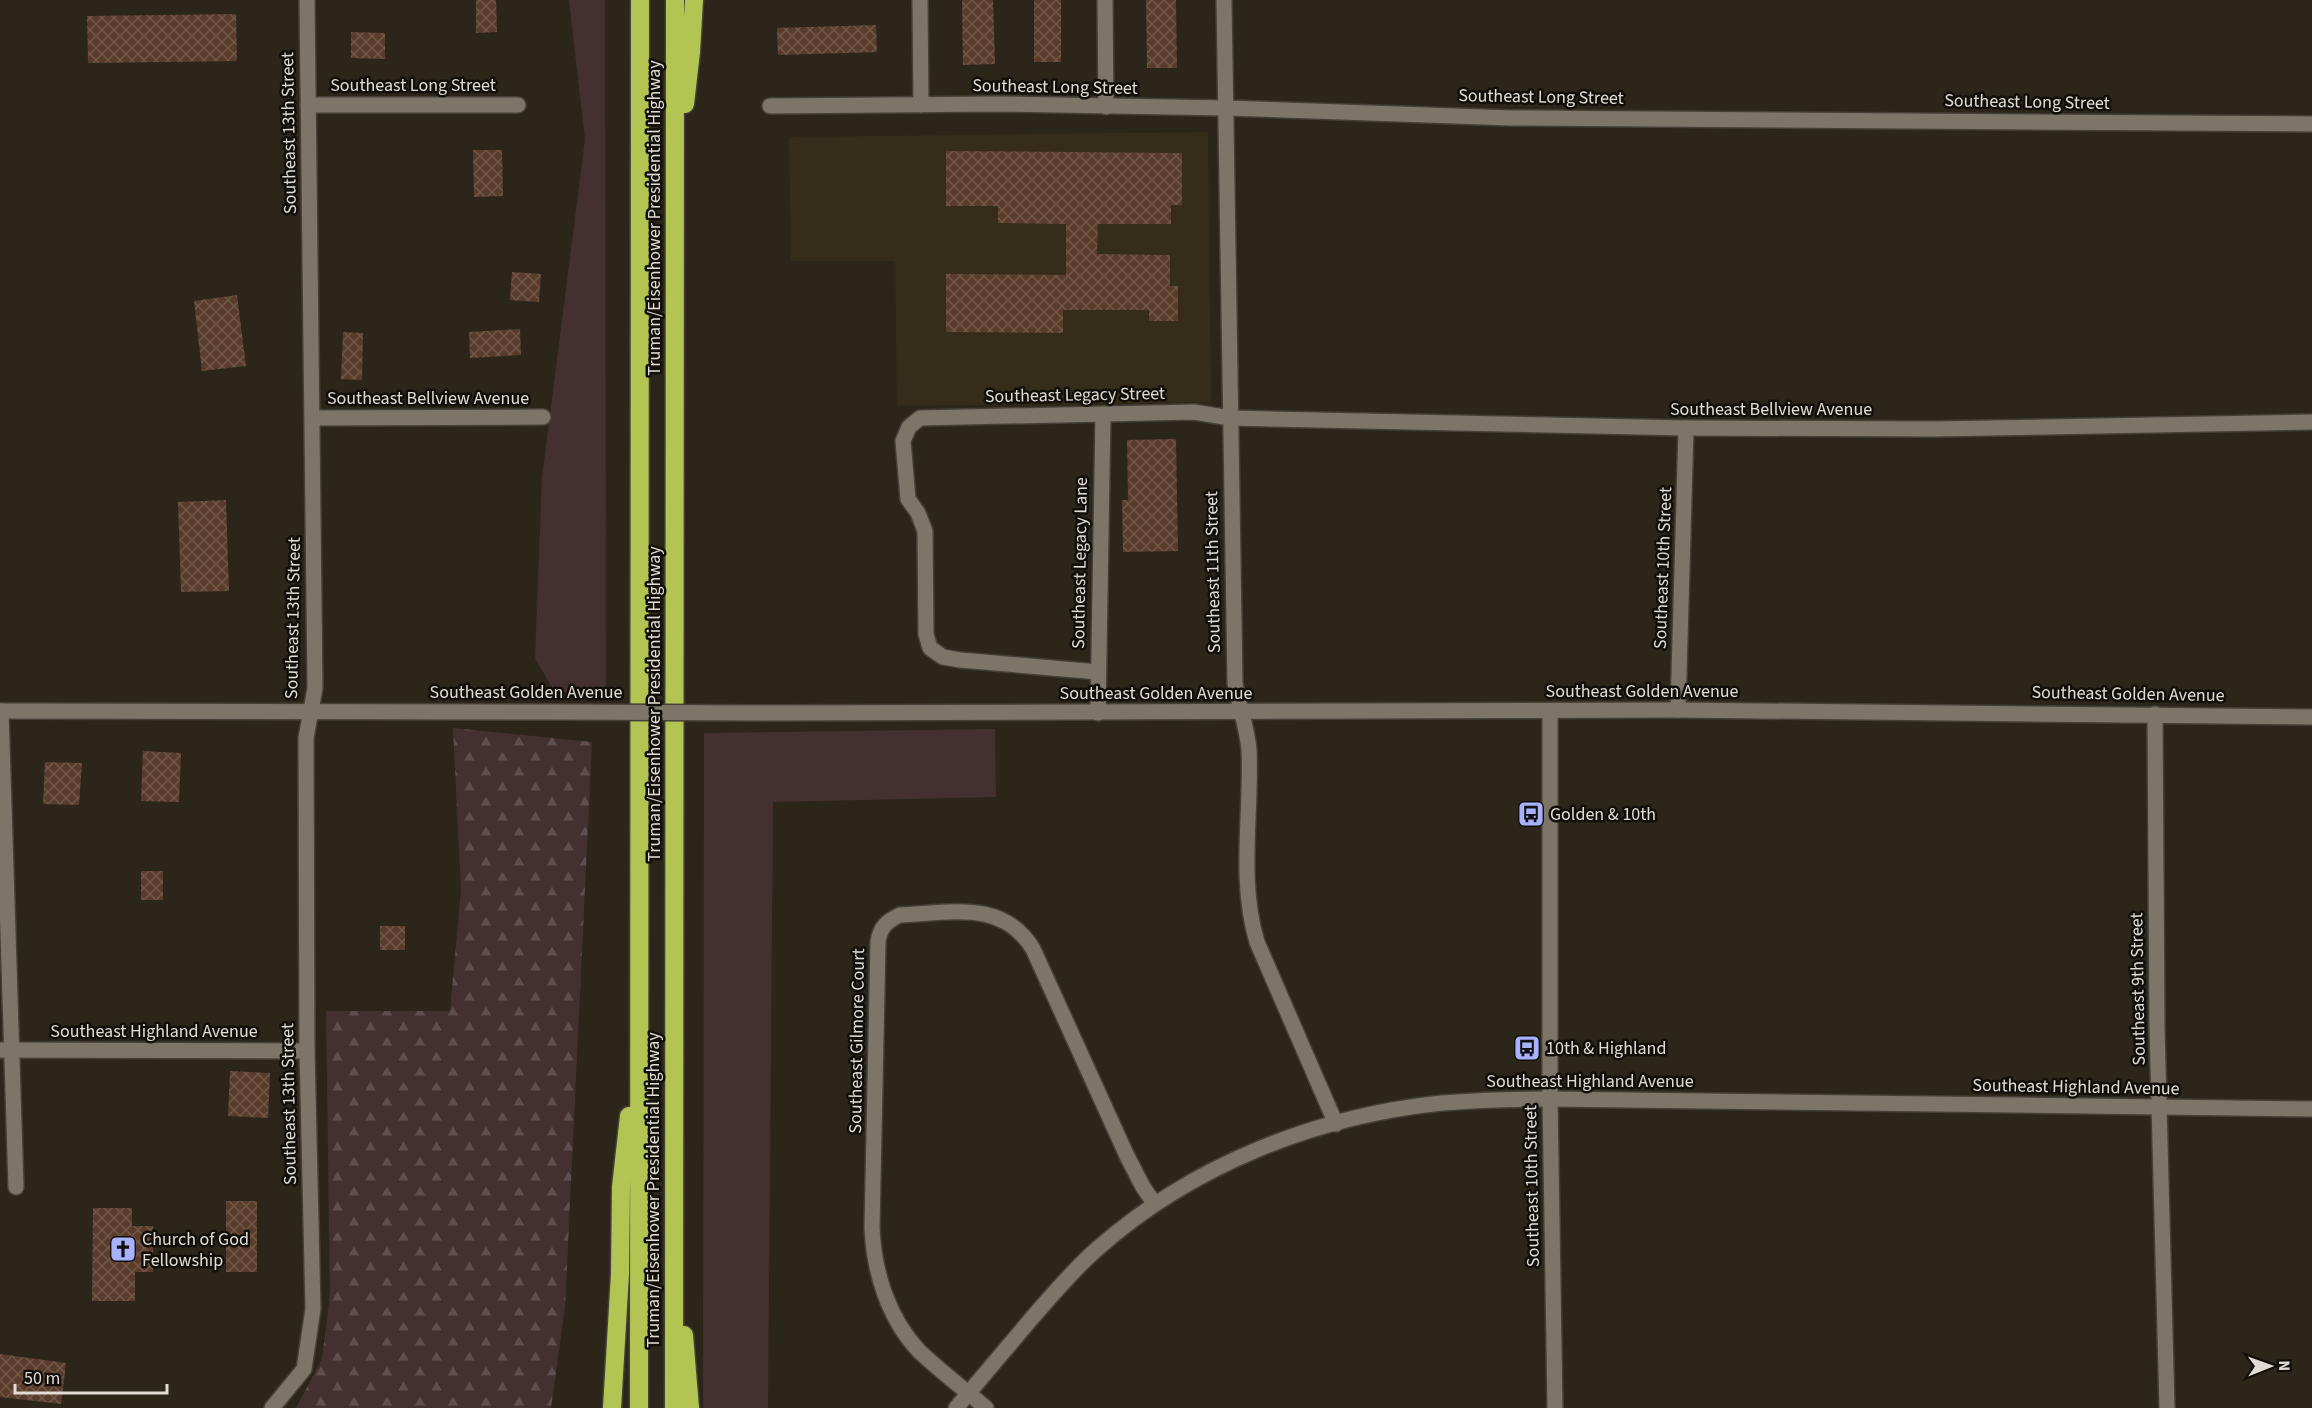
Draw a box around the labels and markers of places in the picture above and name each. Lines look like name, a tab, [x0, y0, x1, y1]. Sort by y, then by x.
bus stop icon: Golden & 10th	[1516, 799, 1546, 829]
place label: Golden & 10th	[1550, 802, 1656, 827]
bus stop icon: 10th & Highland	[1512, 1033, 1542, 1063]
place label: 10th & Highland	[1546, 1036, 1666, 1061]
place label: Church of God Fellowship	[142, 1227, 249, 1273]
church icon: Church of God Fellowship	[108, 1234, 138, 1264]

